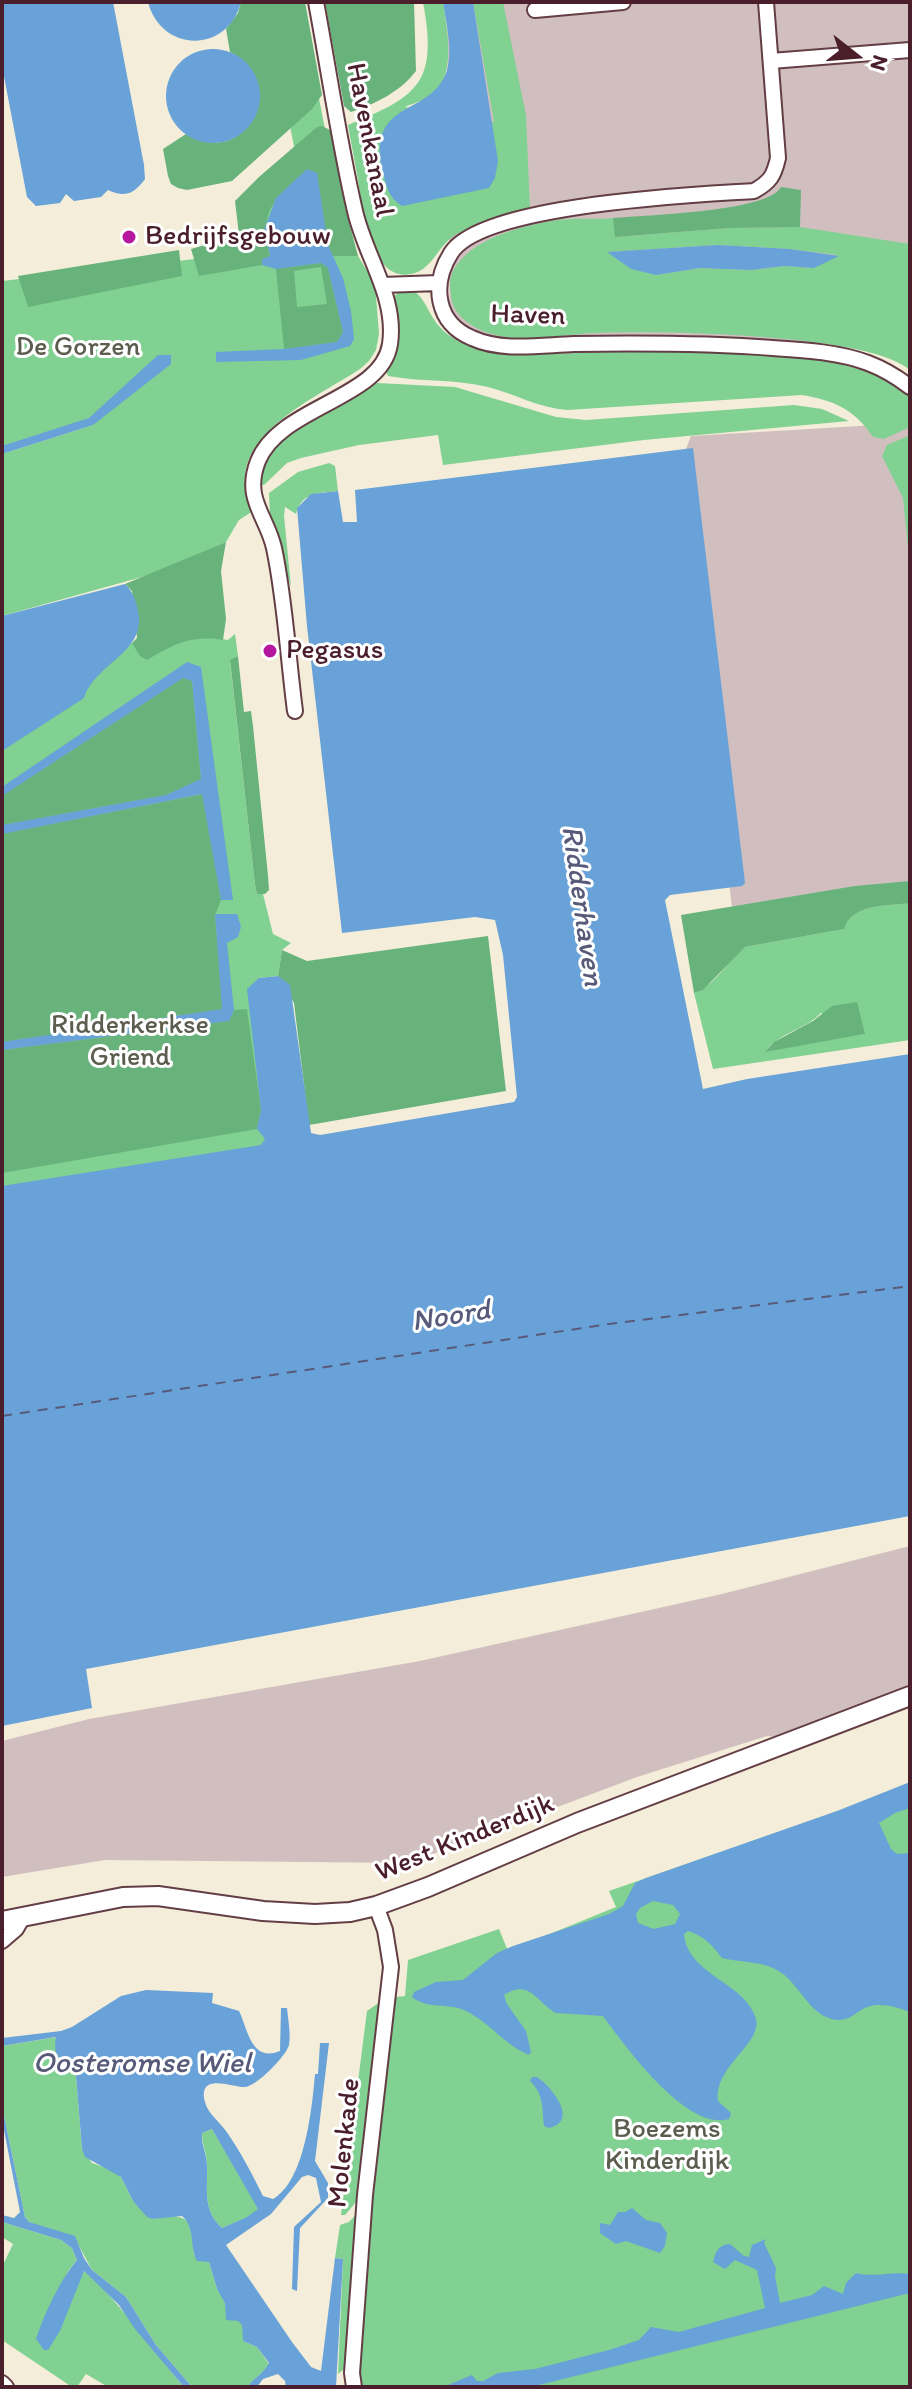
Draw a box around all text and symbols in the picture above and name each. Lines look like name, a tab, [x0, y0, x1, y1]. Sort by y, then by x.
north arrow	[816, 16, 896, 96]
text: N	[864, 52, 895, 74]
street label: Havenkanaal	[338, 60, 400, 220]
place label: Bedrijfsgebouw	[145, 220, 331, 254]
marker: Bedrijfsgebouw	[120, 228, 138, 246]
street label: Haven	[490, 298, 566, 334]
park label: De Gorzen	[16, 331, 140, 365]
place label: Pegasus	[286, 634, 383, 668]
marker: Pegasus	[261, 642, 279, 660]
water label: Ridderhaven	[552, 824, 610, 988]
park label: Ridderkerkse Griend	[51, 1009, 209, 1075]
water label: Noord	[409, 1293, 493, 1341]
street label: West Kinderdijk	[371, 1788, 559, 1890]
water label: Oosteromse Wiel	[33, 2046, 251, 2082]
street label: Molenkade	[321, 2077, 369, 2209]
park label: Boezems Kinderdijk	[605, 2113, 729, 2179]

